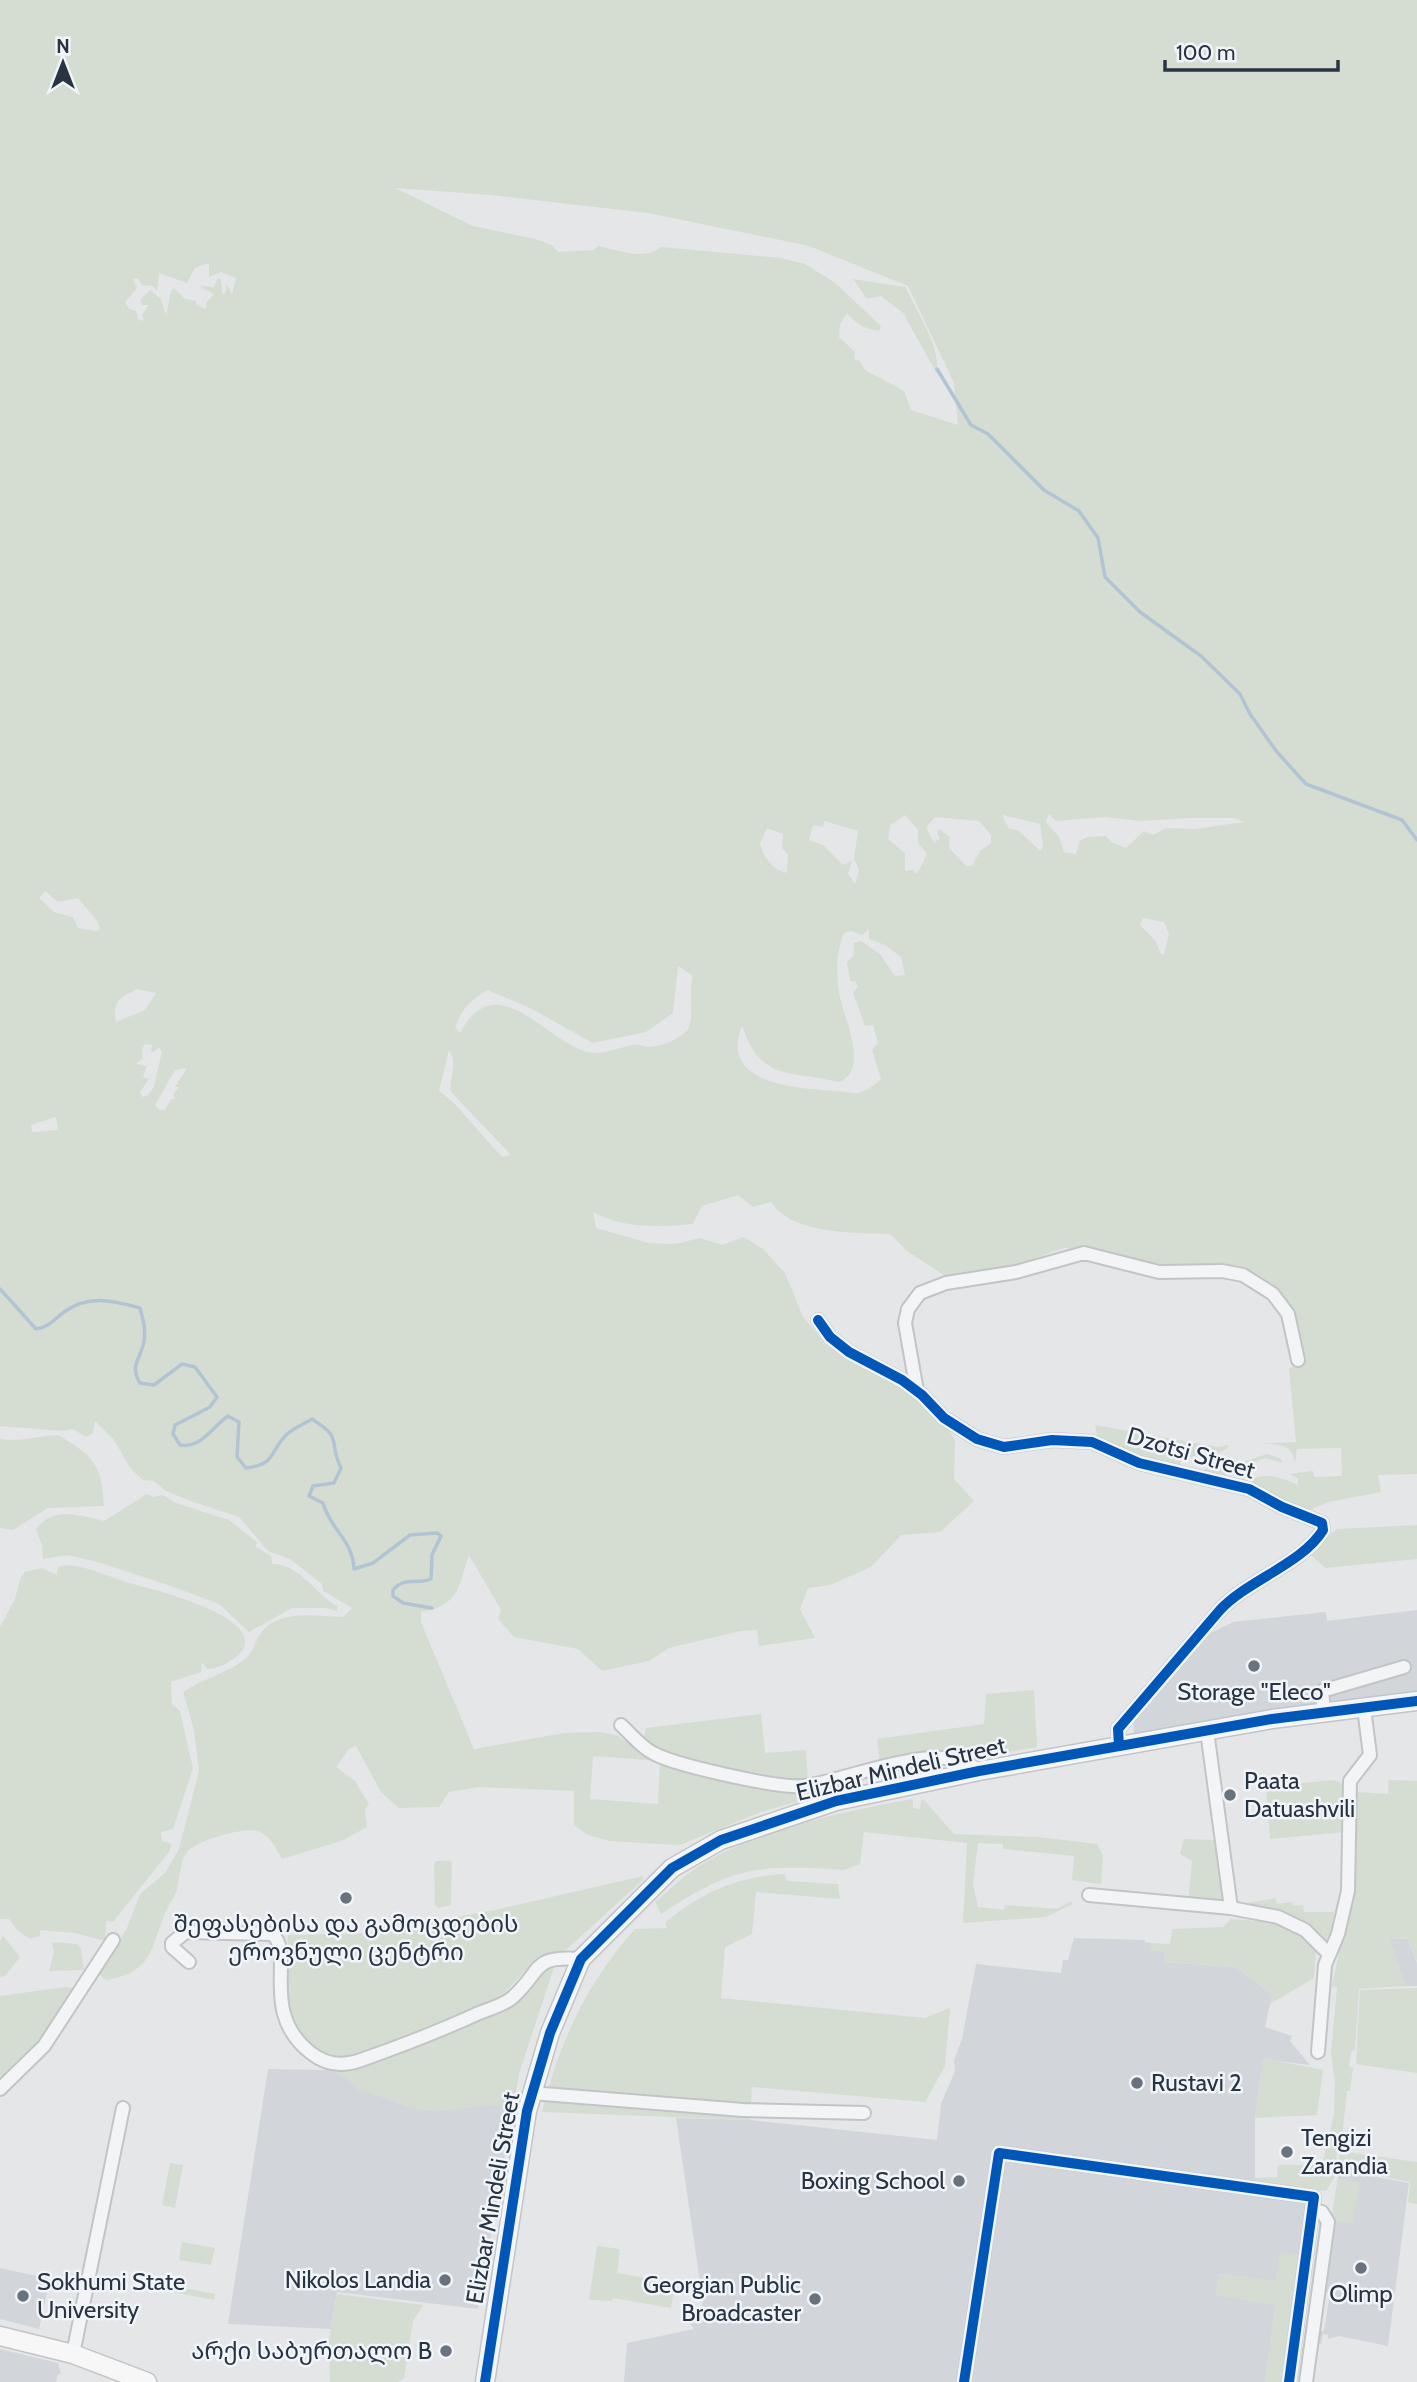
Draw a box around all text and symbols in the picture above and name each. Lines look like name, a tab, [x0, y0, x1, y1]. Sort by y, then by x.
north arrow	[28, 28, 98, 98]
scale bar	[1165, 28, 1338, 72]
text: N	[56, 35, 70, 58]
text: 100 m	[1176, 40, 1235, 65]
street label: Dzotsi Street	[1124, 1420, 1258, 1485]
marker: Storage "Eleco"	[1246, 1658, 1262, 1674]
place label: Storage "Eleco"	[1177, 1677, 1331, 1706]
street label: Elizbar Mindeli Street	[793, 1730, 1009, 1807]
place label: Paata Datuashvili	[1244, 1766, 1355, 1823]
marker: Paata Datuashvili	[1222, 1787, 1238, 1803]
marker: შეფასებისა და გამოცდების ეროვნული ცენტრი	[338, 1890, 354, 1906]
place label: შეფასებისა და გამოცდების ეროვნული ცენტრი	[173, 1909, 519, 1966]
place label: Rustavi 2	[1151, 2068, 1242, 2097]
marker: Rustavi 2	[1129, 2075, 1145, 2091]
street label: Elizbar Mindeli Street	[460, 2090, 525, 2306]
place label: Tengizi Zarandia	[1301, 2123, 1388, 2180]
marker: Tengizi Zarandia	[1279, 2144, 1295, 2160]
place label: Boxing School	[801, 2166, 945, 2195]
marker: Boxing School	[951, 2173, 967, 2189]
marker: Olimp	[1353, 2260, 1369, 2276]
place label: Nikolos Landia	[285, 2265, 431, 2294]
place label: Sokhumi State University	[37, 2267, 185, 2324]
place label: Georgian Public Broadcaster	[643, 2270, 801, 2327]
marker: Nikolos Landia	[437, 2272, 453, 2288]
place label: Olimp	[1329, 2279, 1393, 2308]
marker: Sokhumi State University	[15, 2288, 31, 2304]
marker: Georgian Public Broadcaster	[807, 2291, 823, 2307]
place label: არქი საბურთალო B	[191, 2336, 432, 2365]
marker: არქი საბურთალო B	[438, 2343, 454, 2359]

